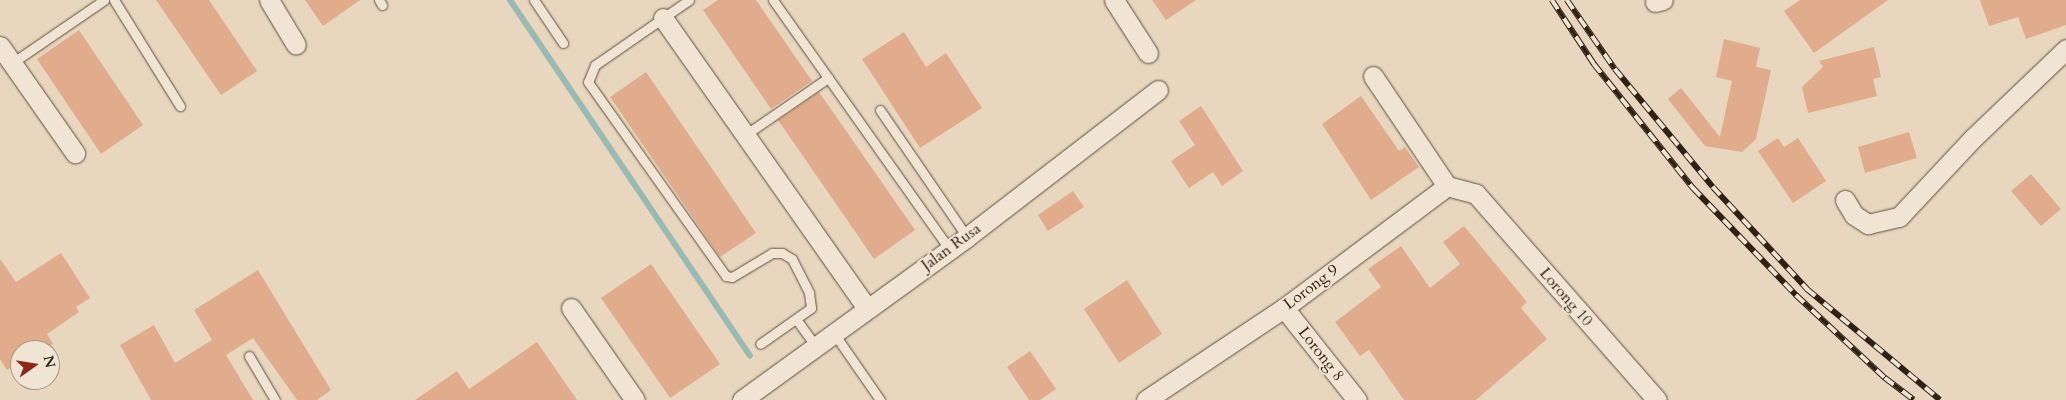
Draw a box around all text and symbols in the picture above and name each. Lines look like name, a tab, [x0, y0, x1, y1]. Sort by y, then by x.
street label: Jalan Rusa	[918, 219, 984, 275]
street label: Lorong 9	[1280, 260, 1342, 314]
street label: Lorong 10	[1535, 264, 1597, 330]
street label: Lorong 8	[1294, 323, 1348, 385]
north arrow	[10, 340, 60, 390]
text: N	[39, 354, 60, 370]

